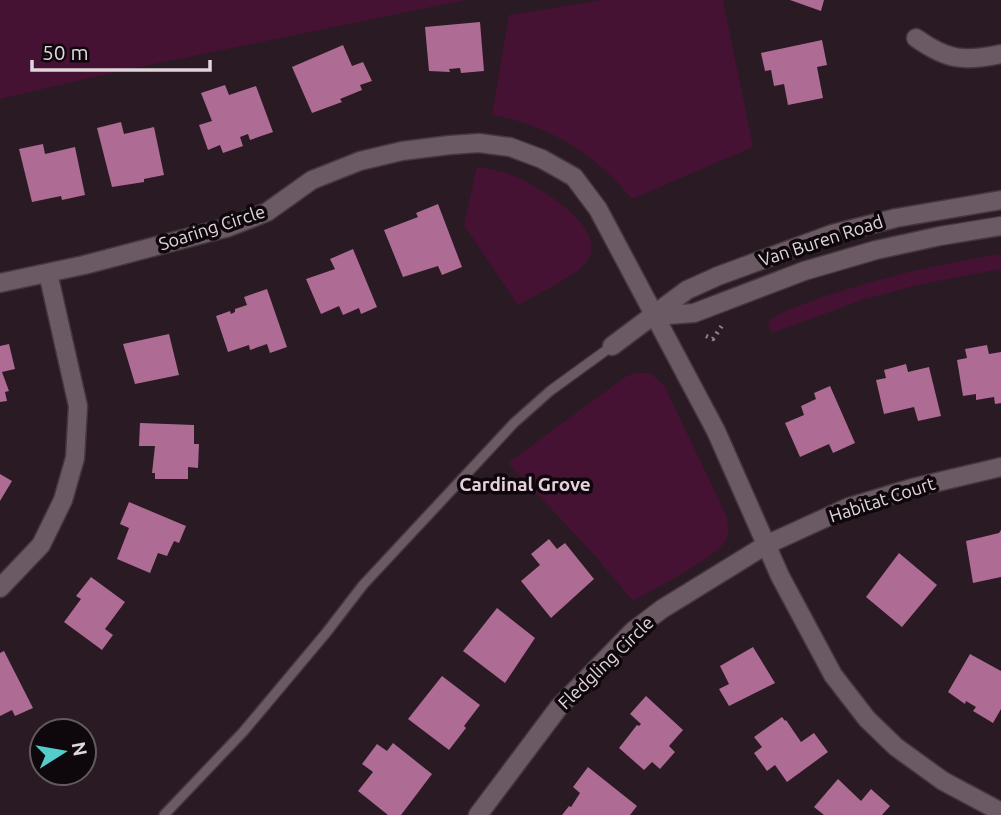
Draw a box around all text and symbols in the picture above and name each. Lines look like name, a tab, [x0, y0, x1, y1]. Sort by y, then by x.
scale bar	[32, 28, 210, 72]
text: 50 m	[42, 40, 89, 64]
street label: Soaring Circle	[156, 200, 267, 254]
street label: Van Buren Road	[756, 211, 885, 270]
district label: Cardinal Grove	[459, 473, 591, 495]
street label: Habitat Court	[826, 473, 937, 526]
street label: Fledgling Circle	[554, 612, 657, 713]
north arrow	[28, 717, 98, 787]
text: N	[68, 740, 92, 758]

